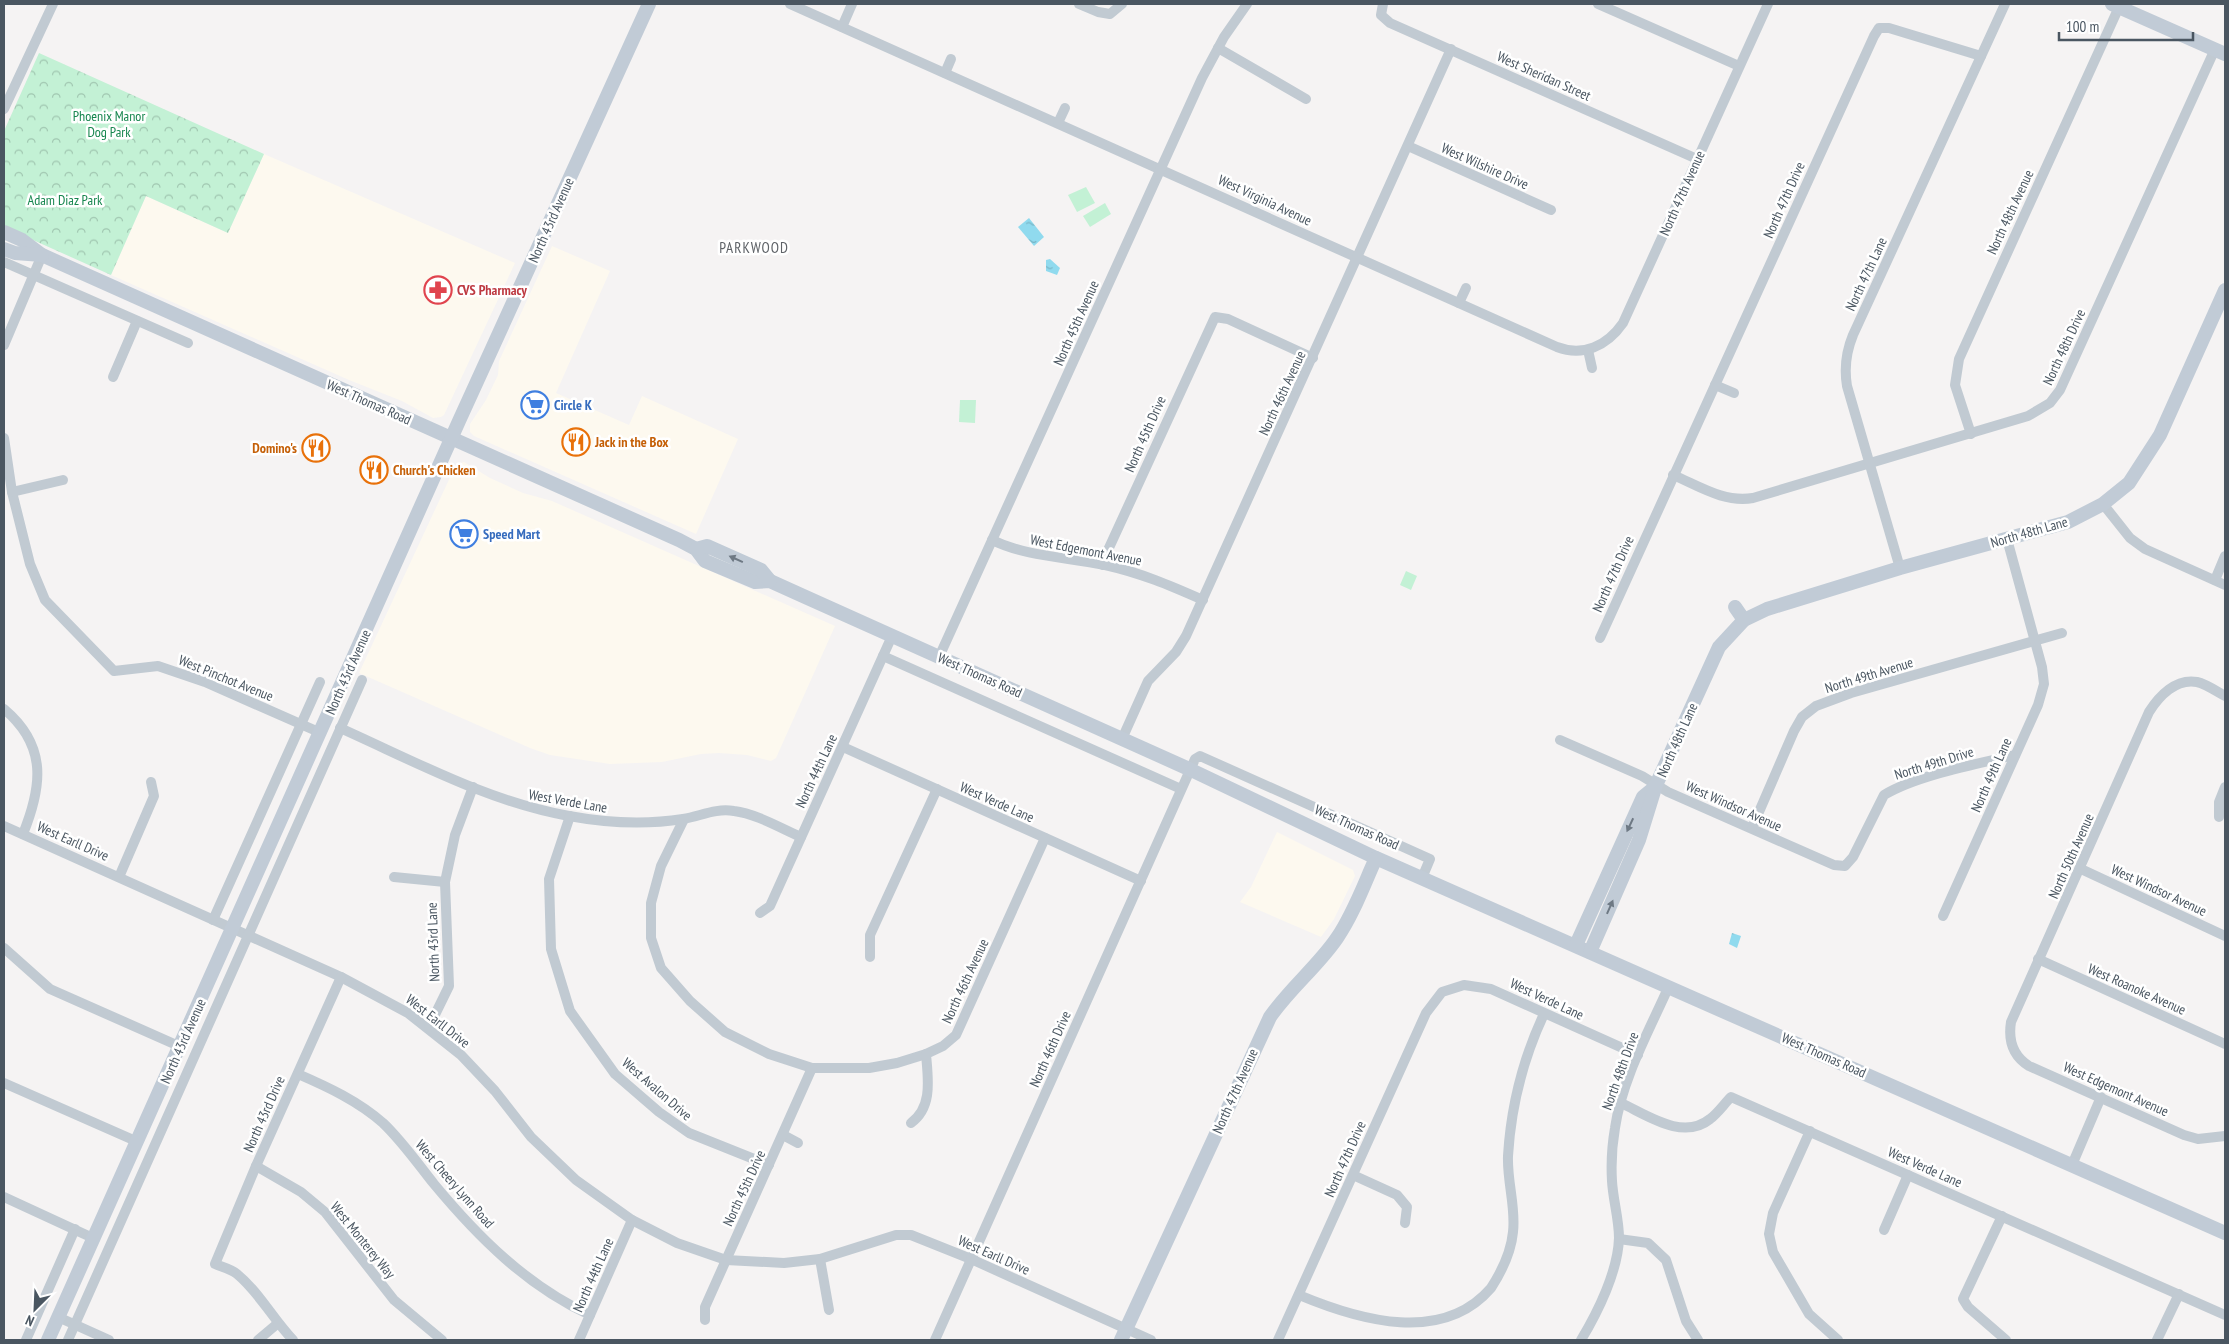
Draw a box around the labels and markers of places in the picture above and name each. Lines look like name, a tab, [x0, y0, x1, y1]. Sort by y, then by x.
pharmacy icon: CVS Pharmacy	[423, 275, 453, 305]
place label: CVS Pharmacy	[457, 281, 527, 299]
supermarket icon: Circle K	[520, 390, 550, 420]
place label: Circle K	[554, 396, 593, 414]
restaurant icon: Jack in the Box	[561, 427, 591, 457]
restaurant icon: Domino's	[301, 433, 331, 463]
place label: Jack in the Box	[594, 433, 669, 451]
place label: Domino's	[252, 439, 297, 457]
restaurant icon: Church's Chicken	[359, 455, 389, 485]
place label: Church's Chicken	[393, 461, 476, 479]
supermarket icon: Speed Mart	[449, 519, 479, 549]
place label: Speed Mart	[483, 525, 540, 543]

